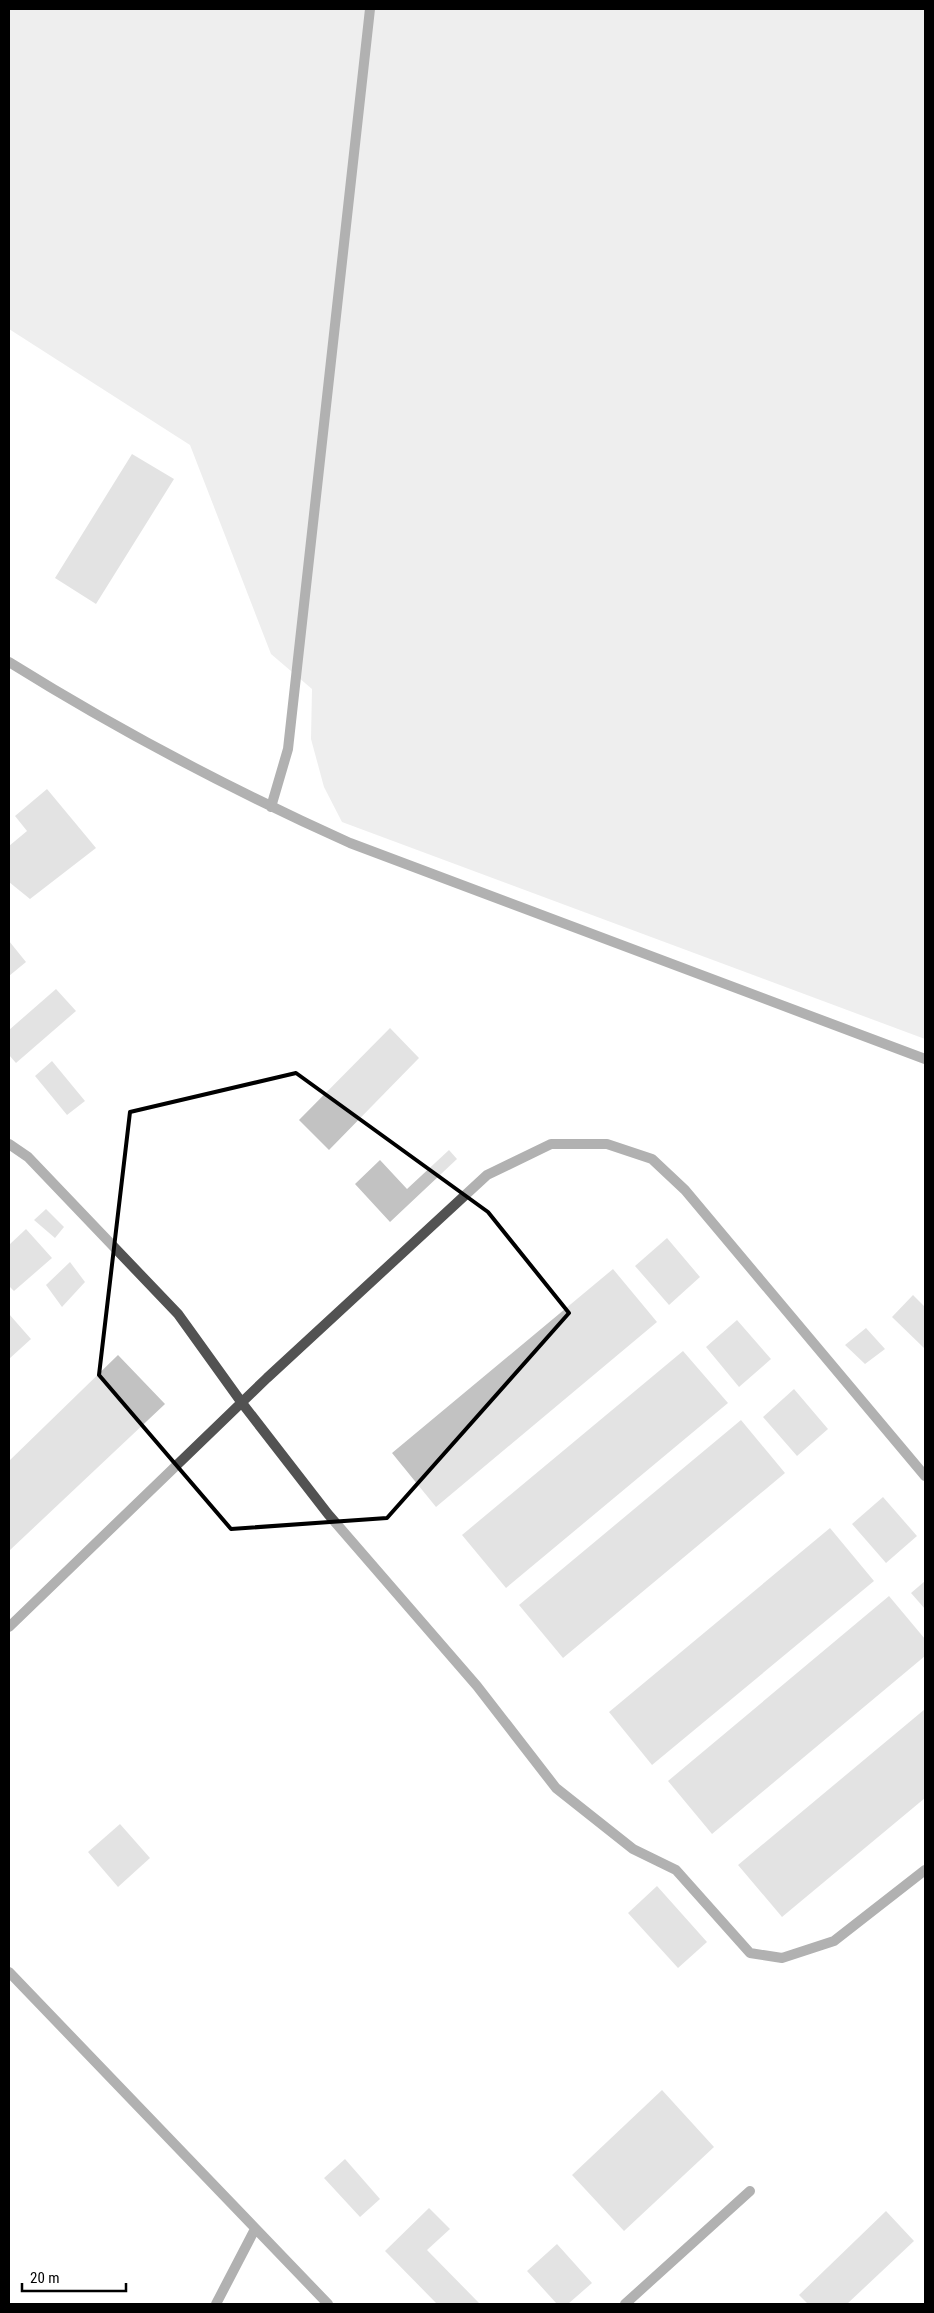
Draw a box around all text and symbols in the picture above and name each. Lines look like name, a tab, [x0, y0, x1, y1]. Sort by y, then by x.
scale bar	[22, 2260, 126, 2292]
text: 20 m	[30, 2269, 60, 2287]

